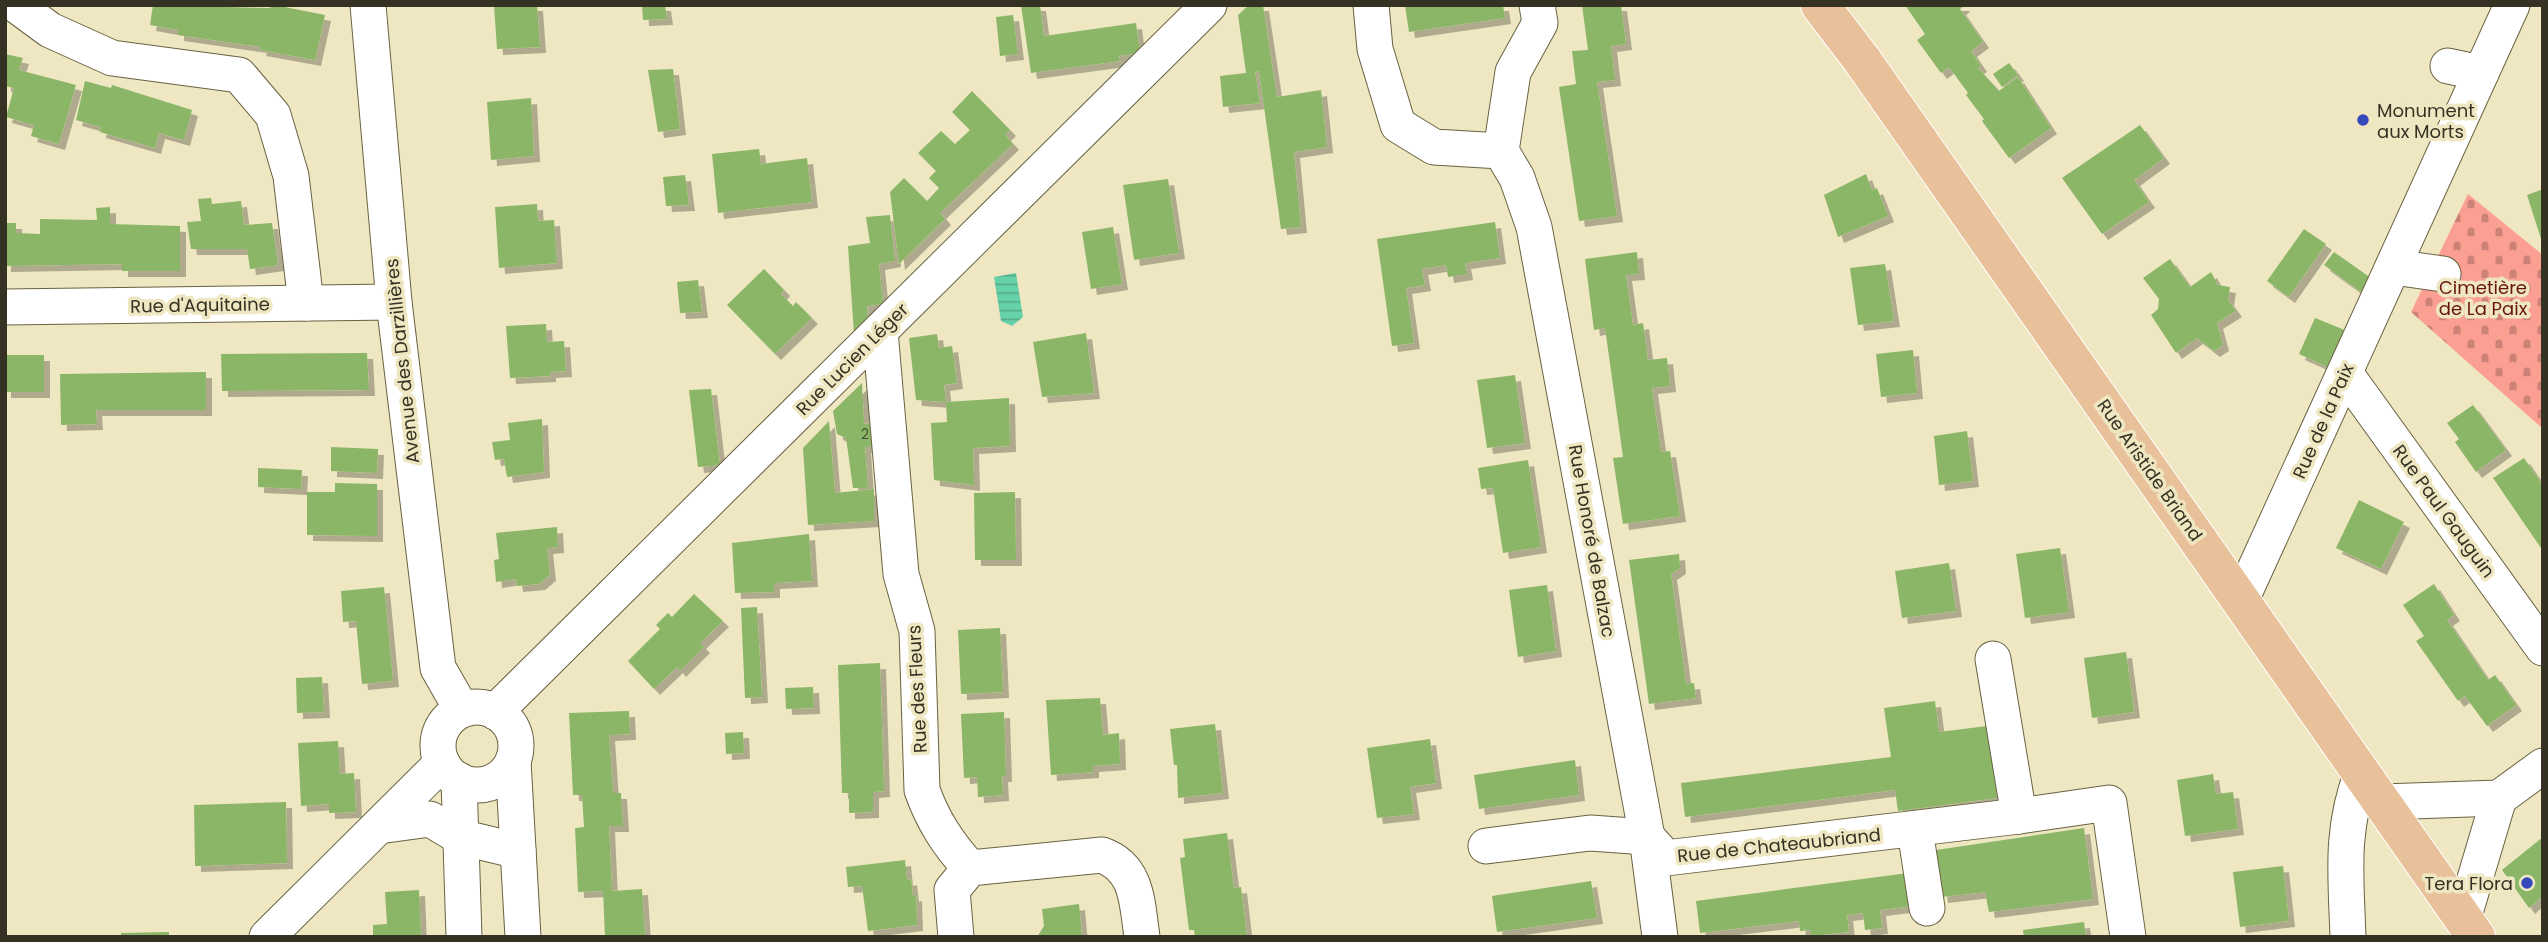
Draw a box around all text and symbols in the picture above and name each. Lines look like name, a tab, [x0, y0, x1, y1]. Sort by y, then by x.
place label: Monument aux Morts	[2377, 98, 2475, 144]
marker: Monument aux Morts	[2355, 112, 2371, 128]
street label: Avenue des Darzillières	[379, 257, 425, 465]
park label: Cimetière de La Paix	[2439, 275, 2528, 321]
street label: Rue d'Aquitaine	[130, 291, 270, 319]
street label: Rue Lucien Léger	[790, 297, 914, 421]
street label: Rue de la Paix	[2286, 359, 2360, 483]
street label: Rue Aristide Briand	[2092, 394, 2208, 546]
house number: 2	[861, 424, 869, 444]
street label: Rue Paul Gauguin	[2387, 439, 2501, 583]
street label: Rue Honoré de Balzac	[1563, 443, 1621, 639]
street label: Rue des Fleurs	[901, 624, 933, 754]
street label: Rue de Chateaubriand	[1676, 822, 1882, 868]
place label: Tera Flora	[2425, 871, 2513, 896]
marker: Tera Flora	[2519, 875, 2535, 891]

